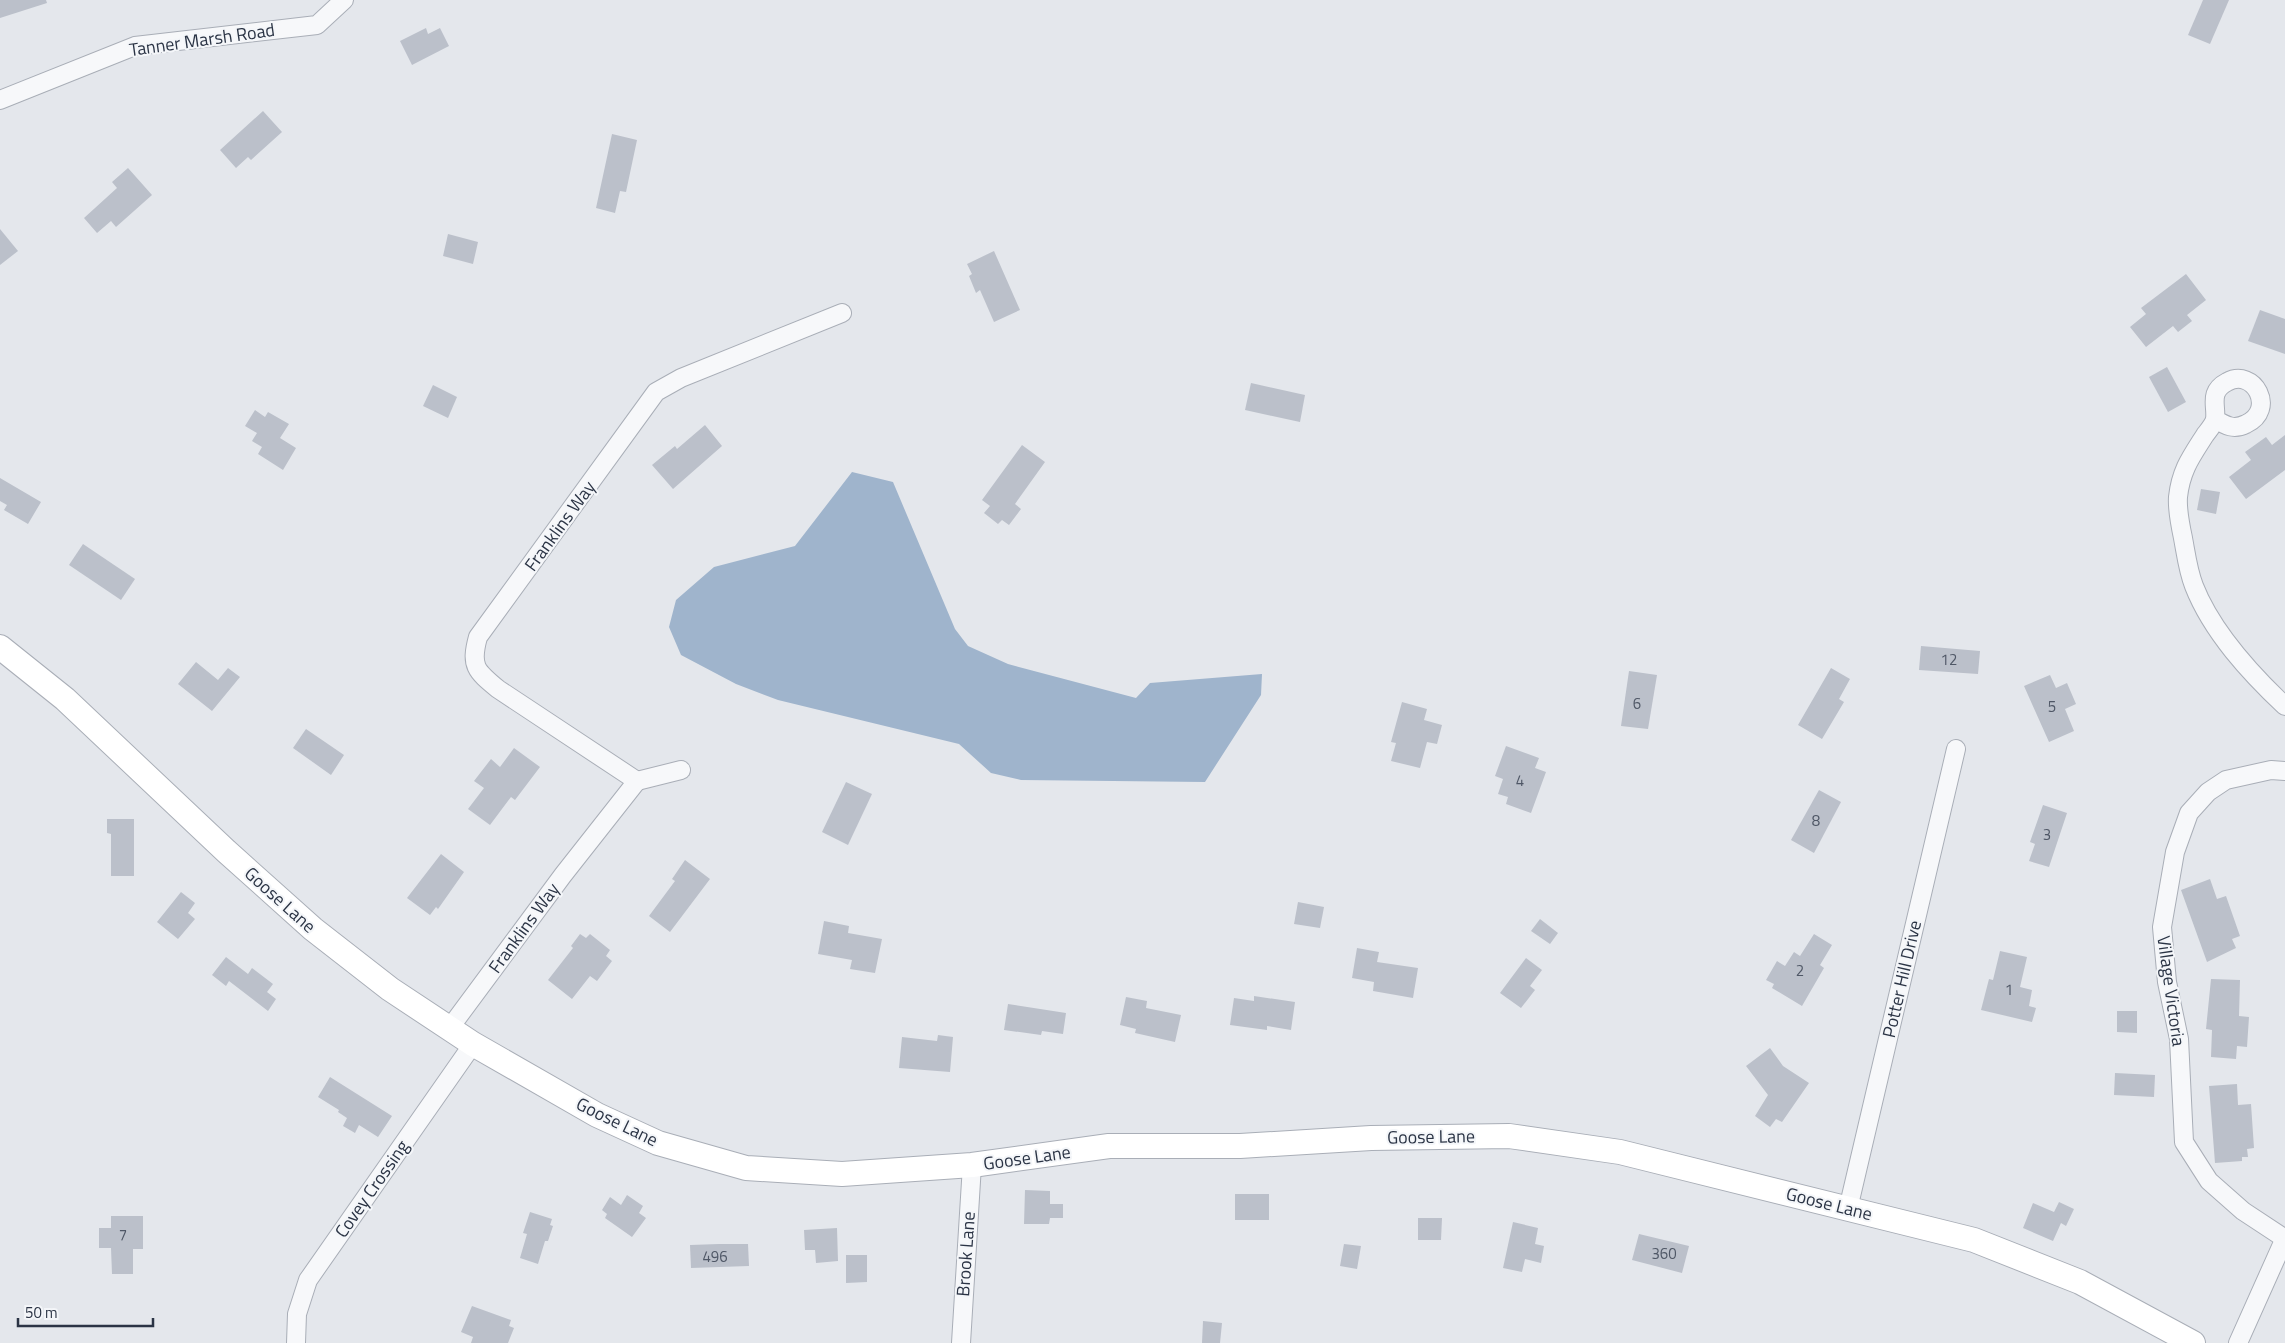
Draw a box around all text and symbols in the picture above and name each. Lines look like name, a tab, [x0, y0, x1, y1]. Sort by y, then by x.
street label: Tanner Marsh Road	[127, 16, 277, 63]
street label: Franklins Way	[518, 475, 602, 577]
house number: 12	[1941, 648, 1957, 671]
house number: 6	[1633, 692, 1641, 715]
house number: 5	[2048, 695, 2056, 718]
house number: 4	[1516, 769, 1524, 792]
house number: 8	[1812, 809, 1820, 832]
house number: 3	[2043, 823, 2051, 846]
street label: Goose Lane	[239, 860, 322, 939]
street label: Franklins Way	[482, 877, 566, 979]
street label: Potter Hill Drive	[1875, 918, 1928, 1040]
street label: Village Victoria	[2150, 934, 2193, 1048]
house number: 2	[1796, 959, 1804, 982]
house number: 1	[2005, 978, 2013, 1001]
street label: Goose Lane	[572, 1090, 663, 1153]
street label: Goose Lane	[1387, 1122, 1475, 1151]
street label: Covey Crossing	[328, 1134, 415, 1243]
street label: Goose Lane	[982, 1138, 1072, 1177]
street label: Goose Lane	[1783, 1180, 1875, 1227]
street label: Brook Lane	[949, 1211, 982, 1297]
house number: 7	[119, 1223, 127, 1246]
house number: 360	[1651, 1242, 1677, 1265]
house number: 496	[702, 1245, 728, 1268]
scale bar	[18, 1296, 152, 1328]
text: 50 m	[25, 1301, 58, 1324]

